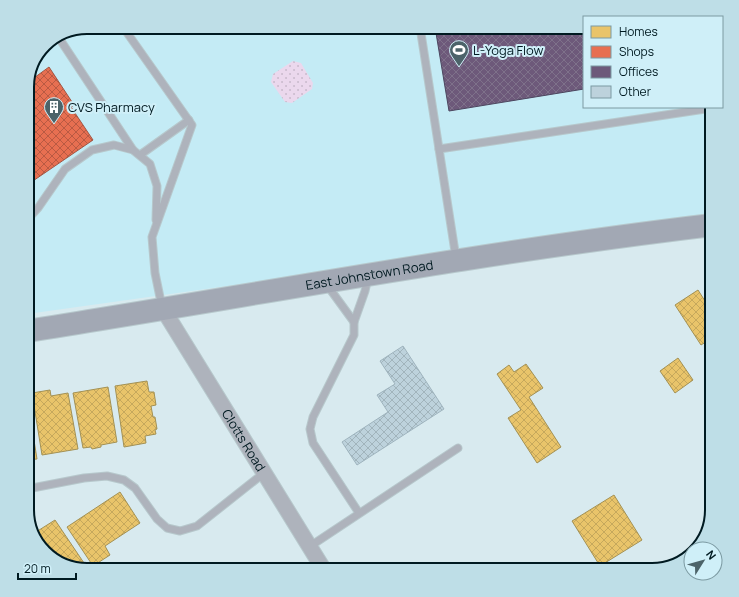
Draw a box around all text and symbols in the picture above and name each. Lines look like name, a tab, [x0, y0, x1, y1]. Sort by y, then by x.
legend	[583, 16, 723, 108]
text: Homes	[619, 23, 658, 40]
sports icon: L-Yoga Flow	[448, 39, 470, 67]
place label: L-Yoga Flow	[473, 41, 544, 59]
text: Shops	[619, 43, 654, 60]
text: Offices	[619, 63, 658, 80]
text: Other	[619, 83, 652, 100]
building icon: CVS Pharmacy	[43, 96, 65, 124]
place label: CVS Pharmacy	[68, 98, 155, 116]
street label: East Johnstown Road	[304, 255, 434, 294]
street label: Clotts Road	[218, 406, 270, 475]
north arrow	[683, 541, 723, 581]
text: N	[703, 547, 720, 562]
scale bar	[18, 555, 76, 581]
text: 20 m	[24, 560, 51, 577]

